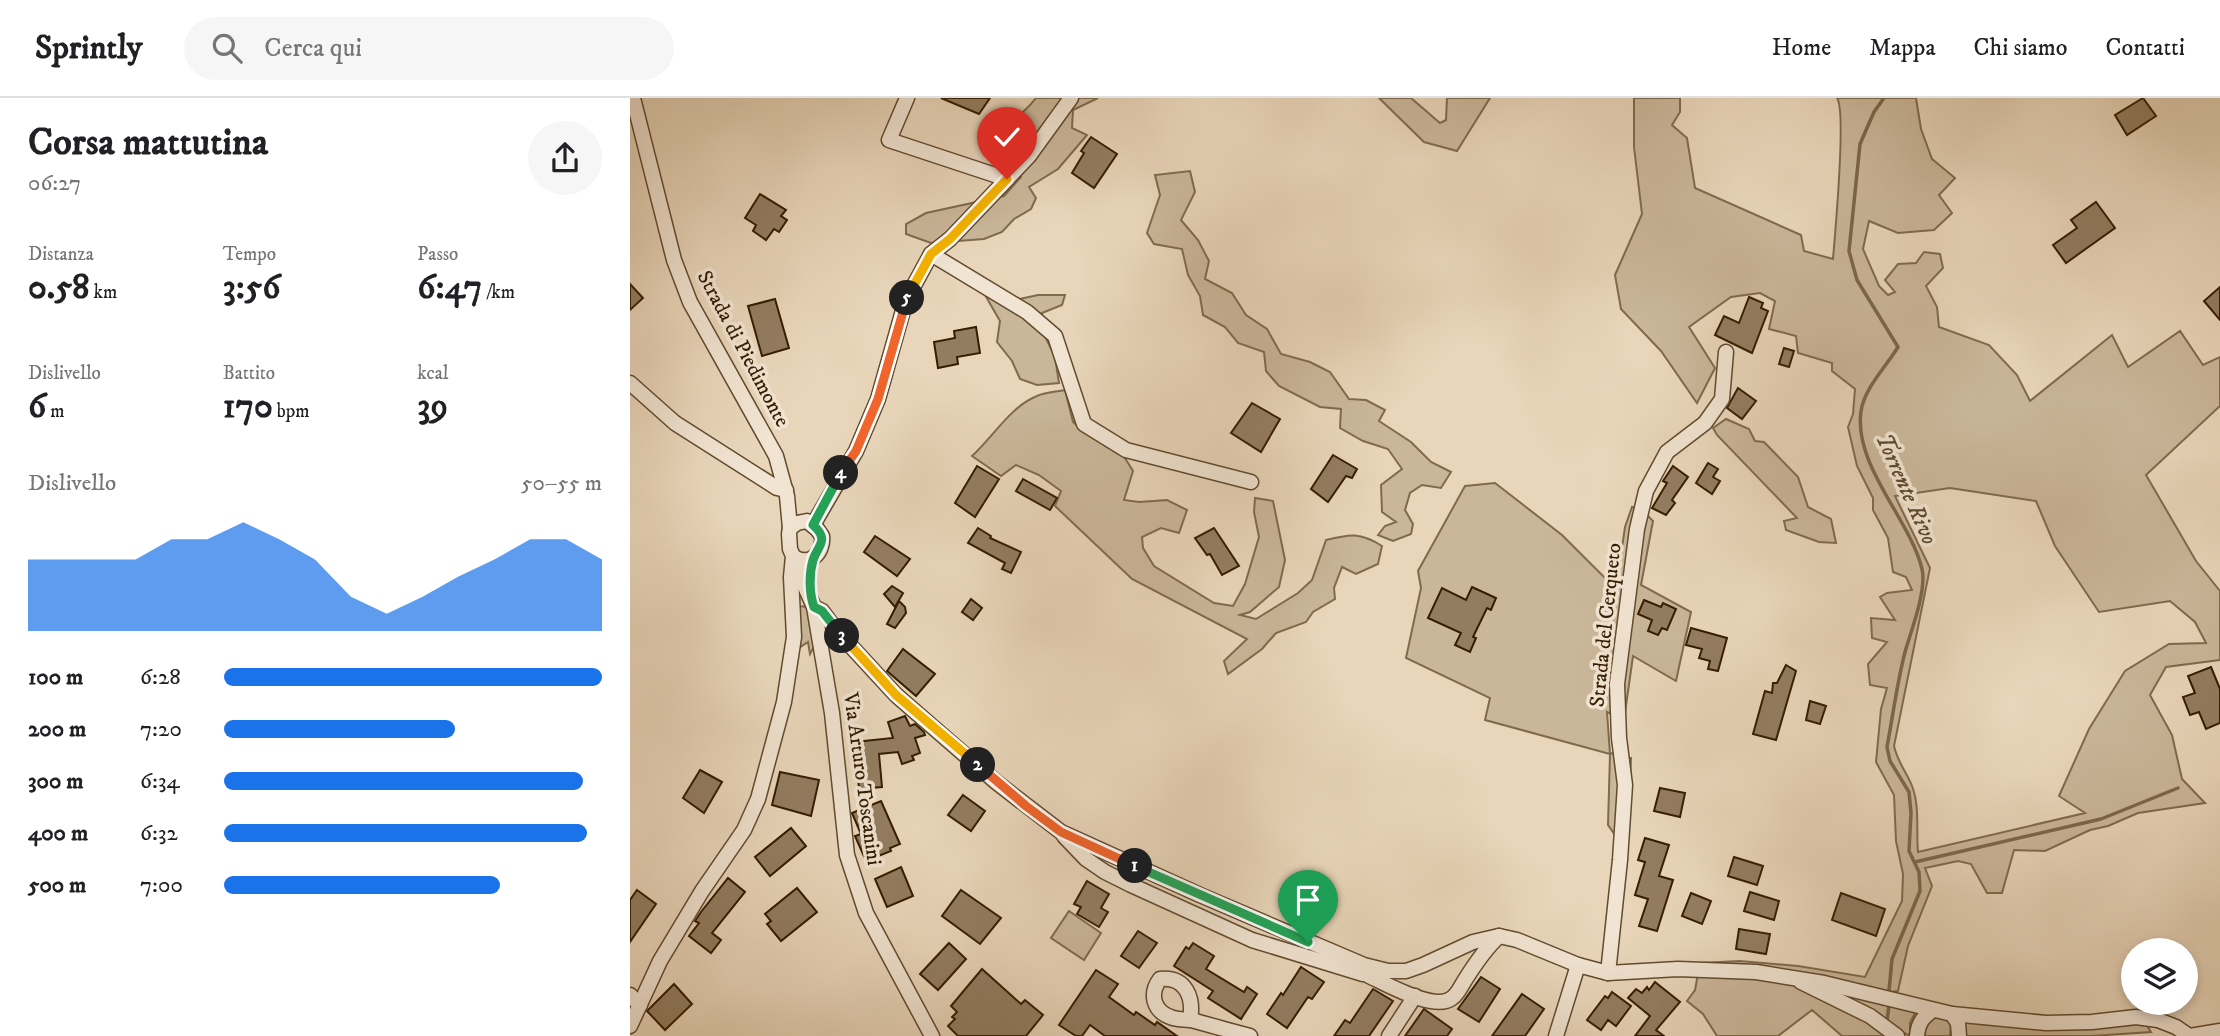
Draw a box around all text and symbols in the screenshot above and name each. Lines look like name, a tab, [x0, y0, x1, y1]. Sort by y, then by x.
search box	[184, 17, 674, 80]
text: Sprintly	[35, 28, 142, 69]
icon: search	[208, 29, 246, 67]
text: Cerca qui	[264, 32, 362, 65]
text: Home	[1772, 33, 1831, 63]
text: Mappa	[1869, 33, 1936, 63]
text: Chi siamo	[1974, 33, 2068, 63]
text: Contatti	[2106, 33, 2185, 63]
pin	[977, 107, 1037, 179]
icon: check	[988, 118, 1026, 156]
text: Corsa mattutina	[28, 119, 268, 167]
button: share	[528, 121, 602, 195]
text: 06:27	[28, 169, 81, 198]
text: Distanza	[28, 243, 94, 266]
text: Tempo	[223, 243, 276, 266]
text: Passo	[417, 243, 458, 266]
text: 0.58	[28, 266, 90, 310]
text: 3:56	[223, 266, 280, 310]
text: 6:47	[417, 266, 482, 310]
street label: Strada di Piedimonte	[691, 266, 795, 432]
pin: 5	[890, 280, 924, 316]
text: km	[90, 281, 117, 304]
text: /km	[482, 281, 515, 304]
text: 5	[902, 286, 911, 309]
text: Dislivello	[28, 362, 101, 385]
text: Battito	[223, 362, 275, 385]
text: kcal	[417, 362, 449, 385]
text: 6	[28, 385, 46, 429]
text: 170	[223, 385, 273, 429]
text: 39	[417, 385, 448, 429]
text: m	[46, 400, 65, 423]
text: bpm	[273, 400, 310, 423]
water label: Torrente Rivo	[1869, 429, 1943, 549]
pin: 4	[824, 456, 858, 490]
text: 4	[835, 461, 846, 484]
text: Dislivello	[28, 469, 116, 498]
text: 50–55 m	[521, 469, 602, 498]
street label: Strada del Cerqueto	[1584, 542, 1628, 708]
pin: 3	[824, 618, 860, 654]
text: 3	[838, 624, 845, 647]
text: 100 m	[28, 663, 83, 692]
text: 6:28	[140, 663, 181, 692]
street label: Via Arturo Toscanini	[837, 690, 887, 867]
text: 200 m	[28, 715, 86, 744]
text: 7:20	[140, 715, 182, 744]
pin: 2	[960, 748, 996, 782]
text: 2	[973, 753, 982, 776]
text: 300 m	[28, 767, 84, 796]
text: 6:34	[140, 767, 180, 796]
text: 400 m	[28, 819, 88, 848]
text: 6:32	[140, 819, 178, 848]
pin: 1	[1118, 848, 1152, 884]
text: 1	[1131, 854, 1138, 877]
pin	[1278, 870, 1338, 942]
text: 500 m	[28, 871, 86, 900]
text: 7:00	[140, 871, 183, 900]
icon: arrive	[1289, 881, 1327, 919]
map controls	[2121, 938, 2198, 1015]
button: layers	[2121, 938, 2198, 1015]

